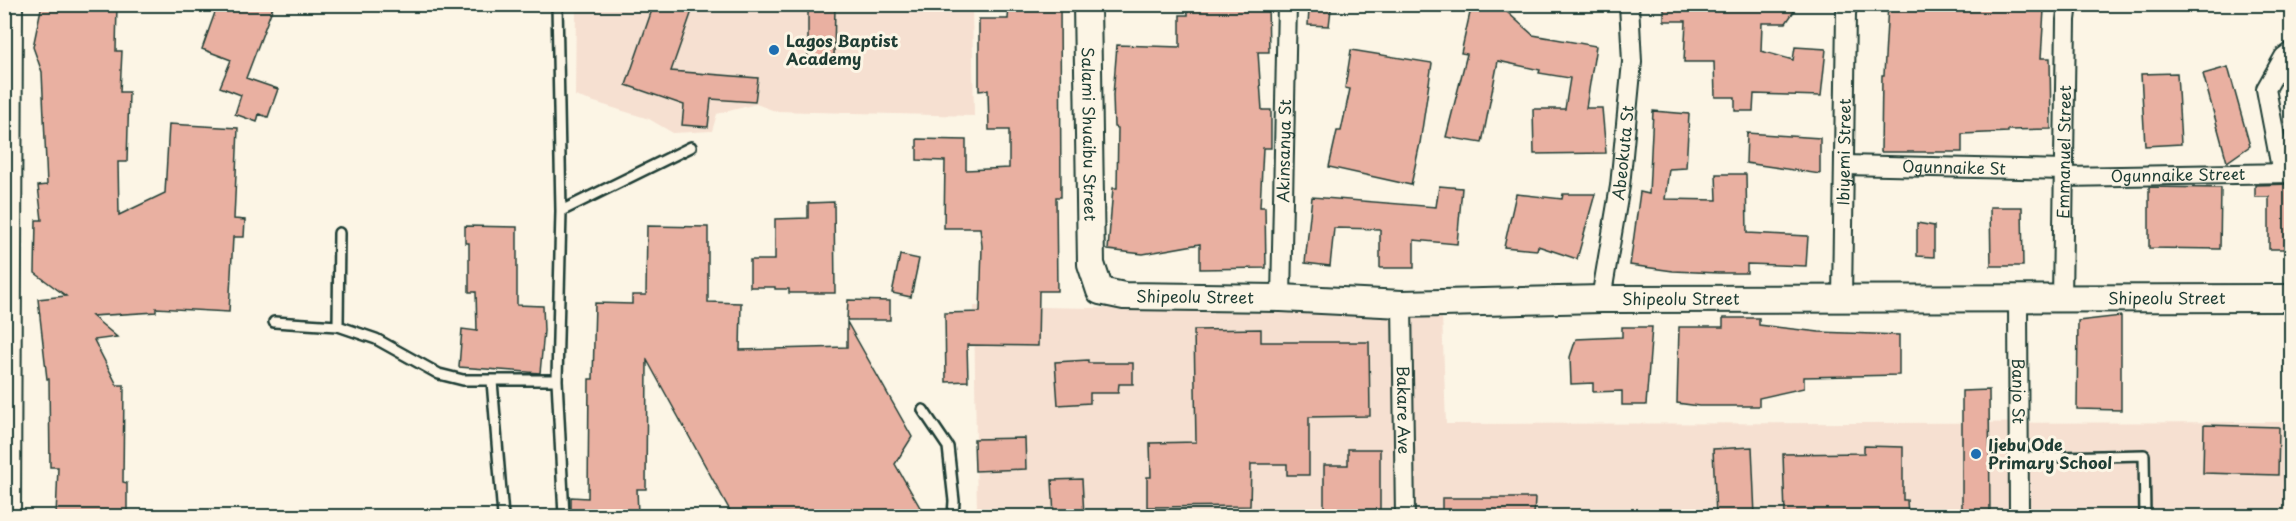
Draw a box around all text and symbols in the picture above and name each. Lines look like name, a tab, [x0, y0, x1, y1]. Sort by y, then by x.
place label: Lagos Baptist Academy	[785, 28, 899, 70]
marker: Lagos Baptist Academy	[767, 43, 781, 57]
street label: Salami Shuaibu Street	[1077, 47, 1103, 222]
street label: Emmanuel Street	[2050, 84, 2076, 219]
street label: Ibiyemi Street	[1830, 98, 1856, 206]
street label: Akinsanya St	[1270, 99, 1296, 203]
street label: Abeokuta St	[1605, 104, 1639, 202]
street label: Ogunnaike St	[1902, 153, 2006, 180]
street label: Ogunnaike Street	[2110, 161, 2246, 187]
street label: Shipeolu Street	[1136, 283, 1254, 309]
street label: Shipeolu Street	[2108, 285, 2226, 309]
street label: Shipeolu Street	[1622, 286, 1740, 310]
street label: Banjo St	[2007, 358, 2032, 424]
street label: Bakare Ave	[1392, 366, 1417, 454]
place label: Ijebu Ode Primary School	[1988, 432, 2112, 474]
marker: Ijebu Ode Primary School	[1969, 447, 1983, 461]

